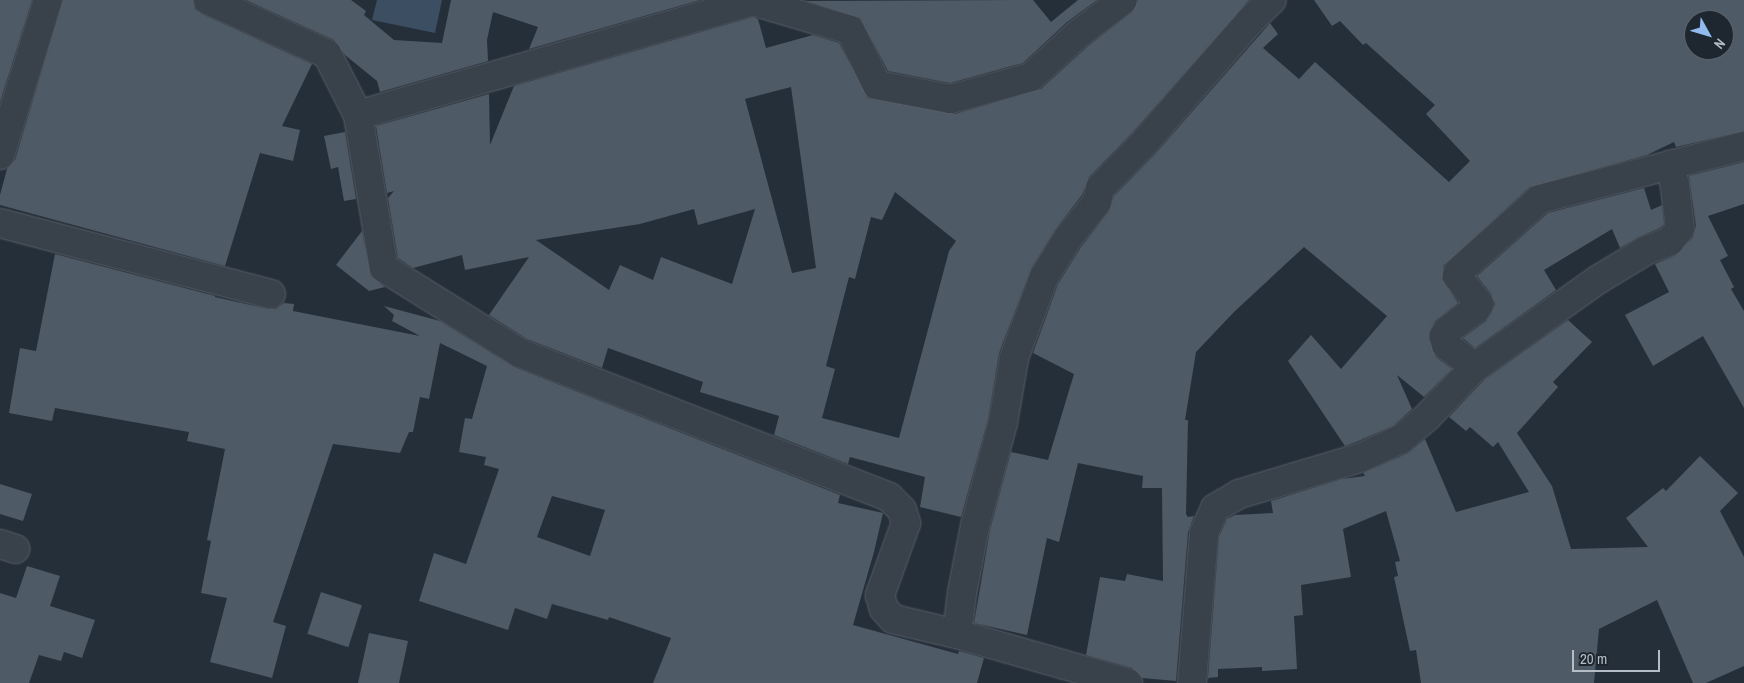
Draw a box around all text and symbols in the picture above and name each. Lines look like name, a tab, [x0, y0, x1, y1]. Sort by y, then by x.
north arrow	[1684, 10, 1734, 60]
text: N	[1710, 35, 1729, 53]
scale bar	[1574, 640, 1662, 672]
text: 20 m	[1580, 648, 1607, 669]

